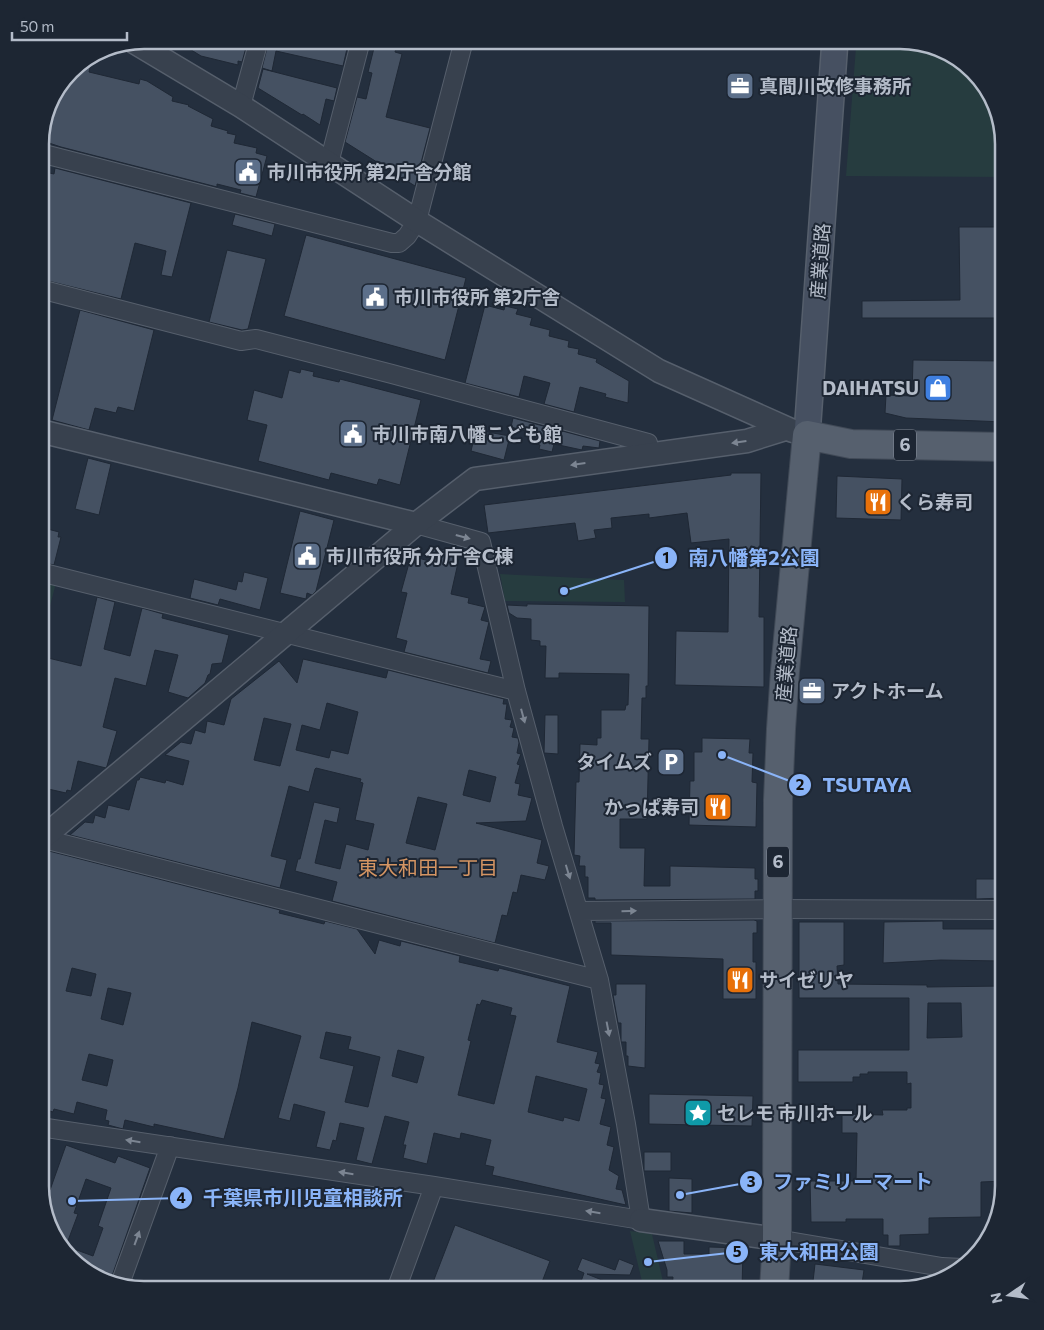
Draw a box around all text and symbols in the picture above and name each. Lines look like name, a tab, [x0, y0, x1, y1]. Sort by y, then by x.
scale bar	[12, 10, 128, 42]
text: 50 m	[20, 17, 54, 35]
office icon: 真間川改修事務所	[725, 71, 755, 101]
place label: 真間川改修事務所	[759, 74, 911, 97]
public building icon: 市川市役所 第2庁舎分館	[233, 157, 263, 187]
place label: 市川市役所 第2庁舎分館	[267, 160, 471, 183]
street label: 産業道路	[805, 222, 834, 300]
public building icon: 市川市役所 第2庁舎	[360, 282, 390, 312]
place label: 市川市役所 第2庁舎	[394, 285, 560, 308]
shop icon: DAIHATSU	[923, 373, 953, 403]
place label: DAIHATSU	[822, 376, 919, 399]
public building icon: 市川市南八幡こども館	[338, 419, 368, 449]
place label: 市川市南八幡こども館	[372, 422, 562, 445]
road number: 6	[894, 430, 916, 460]
one-way arrow	[731, 439, 747, 447]
one-way arrow	[569, 460, 585, 468]
restaurant icon: くら寿司	[863, 487, 893, 517]
place label: くら寿司	[897, 490, 973, 513]
one-way arrow	[456, 533, 471, 541]
callout: 南八幡第2公園	[653, 540, 830, 575]
public building icon: 市川市役所 分庁舎C棟	[292, 541, 322, 571]
place label: 市川市役所 分庁舎C棟	[326, 544, 514, 567]
text: 南八幡第2公園	[688, 545, 820, 569]
text: 1	[663, 548, 669, 566]
street label: 産業道路	[771, 625, 800, 703]
office icon: アクトホーム	[797, 676, 827, 706]
place label: アクトホーム	[831, 679, 943, 702]
one-way arrow	[519, 708, 527, 723]
parking icon: タイムズ	[656, 747, 686, 777]
place label: タイムズ	[576, 750, 652, 773]
callout: TSUTAYA	[788, 767, 922, 802]
text: TSUTAYA	[822, 772, 912, 796]
text: 2	[796, 775, 804, 793]
restaurant icon: かっぱ寿司	[703, 792, 733, 822]
place label: かっぱ寿司	[604, 795, 699, 818]
road number: 6	[767, 846, 789, 878]
district label: 東大和田一丁目	[358, 855, 498, 879]
one-way arrow	[564, 865, 572, 880]
one-way arrow	[621, 907, 637, 915]
restaurant icon: サイゼリヤ	[725, 965, 755, 995]
place label: サイゼリヤ	[759, 968, 854, 991]
one-way arrow	[605, 1022, 613, 1038]
place icon: セレモ 市川ホール	[683, 1098, 713, 1128]
place label: セレモ 市川ホール	[717, 1101, 873, 1124]
one-way arrow	[125, 1136, 141, 1144]
callout: ファミリーマート	[738, 1165, 943, 1200]
one-way arrow	[337, 1169, 353, 1177]
text: ファミリーマート	[773, 1169, 933, 1193]
text: 3	[747, 1172, 756, 1190]
callout: 千葉県市川児童相談所	[168, 1181, 413, 1216]
text: 千葉県市川児童相談所	[203, 1185, 403, 1209]
text: 4	[176, 1188, 186, 1206]
one-way arrow	[584, 1208, 600, 1216]
one-way arrow	[133, 1230, 141, 1245]
callout: 東大和田公園	[724, 1234, 889, 1269]
text: 東大和田公園	[759, 1239, 879, 1263]
text: 5	[733, 1242, 742, 1260]
north arrow	[984, 1270, 1034, 1320]
text: N	[986, 1291, 1005, 1305]

